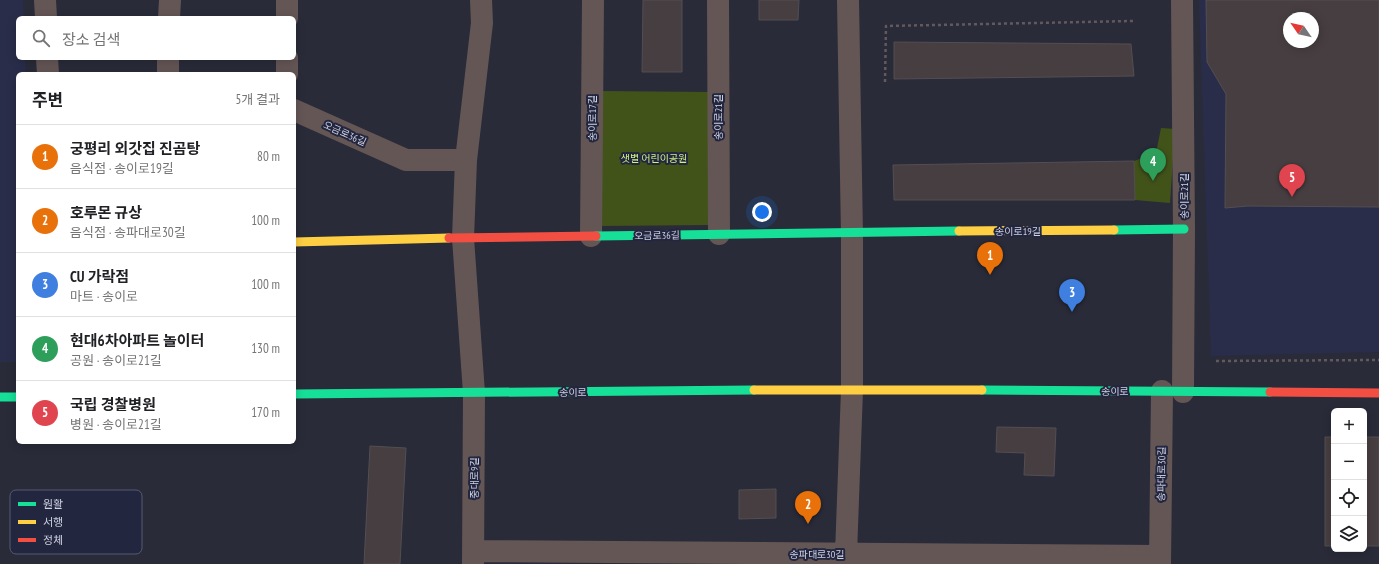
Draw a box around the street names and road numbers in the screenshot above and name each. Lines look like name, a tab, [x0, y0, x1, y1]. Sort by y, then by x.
street label: 송이로21길	[712, 94, 725, 140]
street label: 송이로17길	[586, 95, 599, 141]
street label: 오금로36길	[321, 118, 368, 149]
street label: 송이로21길	[1178, 173, 1191, 219]
street label: 송이로19길	[995, 225, 1041, 238]
street label: 오금로36길	[634, 229, 680, 242]
street label: 송이로	[1101, 385, 1129, 398]
street label: 송이로	[559, 386, 587, 399]
street label: 송파대로30길	[1155, 446, 1168, 502]
street label: 중대로9길	[468, 457, 481, 499]
street label: 송파대로30길	[790, 548, 845, 561]

